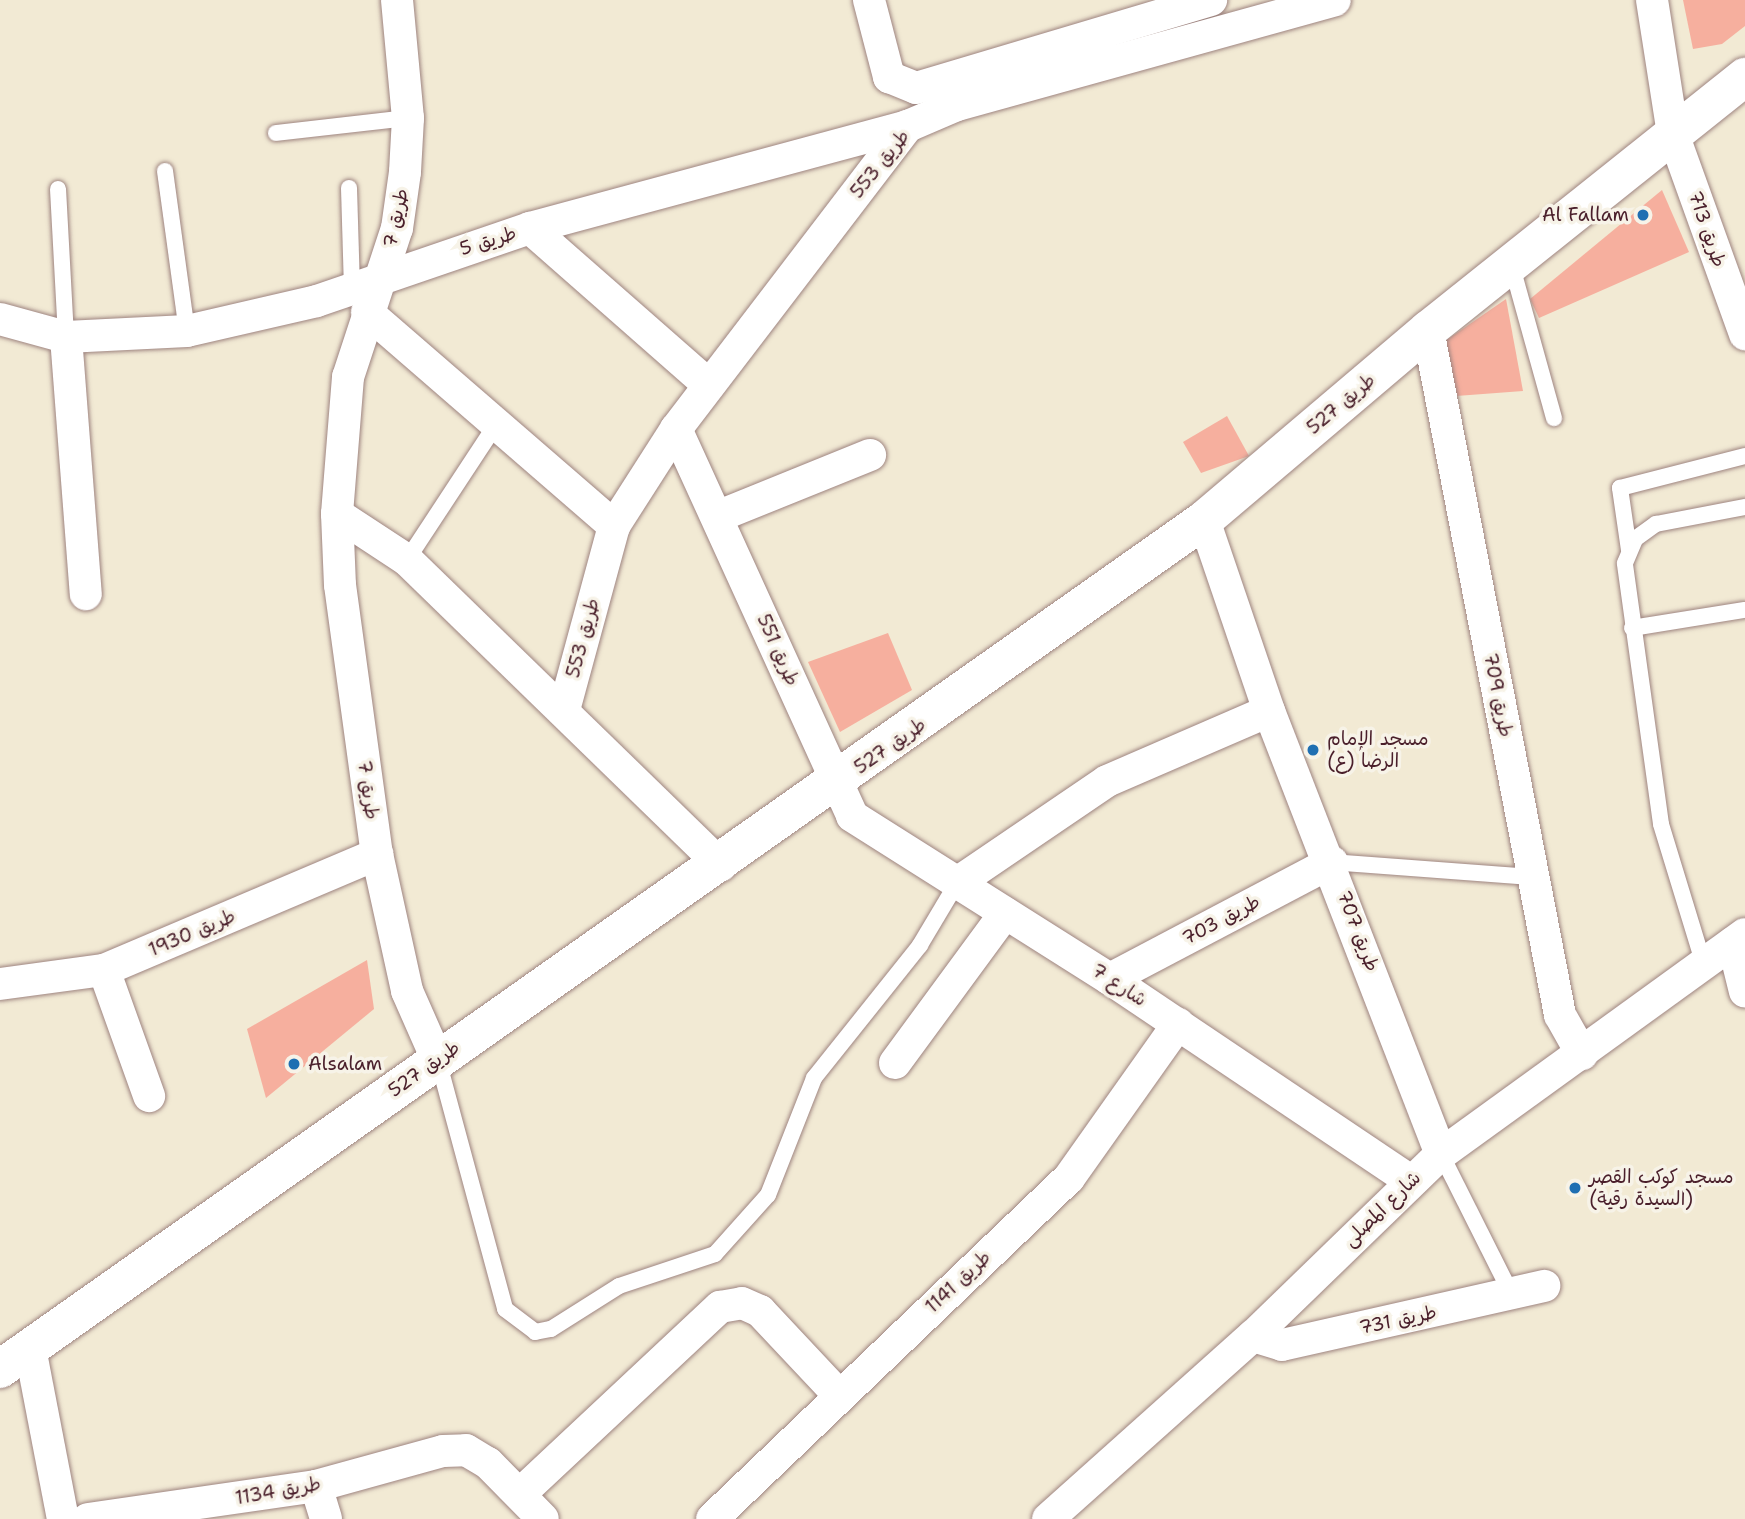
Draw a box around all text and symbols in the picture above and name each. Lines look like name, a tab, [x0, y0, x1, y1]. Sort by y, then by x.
street label: طريق 553	[846, 125, 914, 203]
street label: طريق 7	[379, 186, 413, 250]
street label: طريق 713	[1683, 188, 1731, 270]
place label: Al Fallam	[1542, 204, 1629, 226]
marker: Al Fallam	[1635, 207, 1651, 223]
street label: طريق 5	[457, 222, 519, 260]
street label: طريق 527	[1302, 369, 1380, 439]
street label: طريق 553	[561, 596, 605, 680]
street label: طريق 551	[752, 611, 804, 689]
street label: طريق 709	[1479, 651, 1517, 739]
street label: طريق 527	[850, 713, 930, 779]
place label: مسجد الإمام الرضا (ع)	[1327, 728, 1429, 772]
marker: مسجد الإمام الرضا (ع)	[1305, 742, 1321, 758]
street label: طريق 7	[353, 759, 383, 821]
street label: طريق 707	[1332, 887, 1384, 975]
street label: طريق 703	[1178, 890, 1264, 950]
street label: طريق 1930	[145, 904, 239, 962]
street label: شارع 7	[1087, 959, 1151, 1011]
street label: طريق 527	[384, 1036, 464, 1102]
place label: Alsalam	[308, 1053, 382, 1075]
marker: Alsalam	[286, 1056, 302, 1072]
place label: مسجد كوكب القصر (السيدة رقية)	[1589, 1166, 1734, 1210]
street label: شارع المصلى	[1339, 1167, 1425, 1251]
marker: مسجد كوكب القصر (السيدة رقية)	[1567, 1180, 1583, 1196]
street label: طريق 1141	[921, 1246, 995, 1318]
street label: طريق 731	[1357, 1301, 1439, 1339]
street label: طريق 1134	[233, 1472, 323, 1510]

